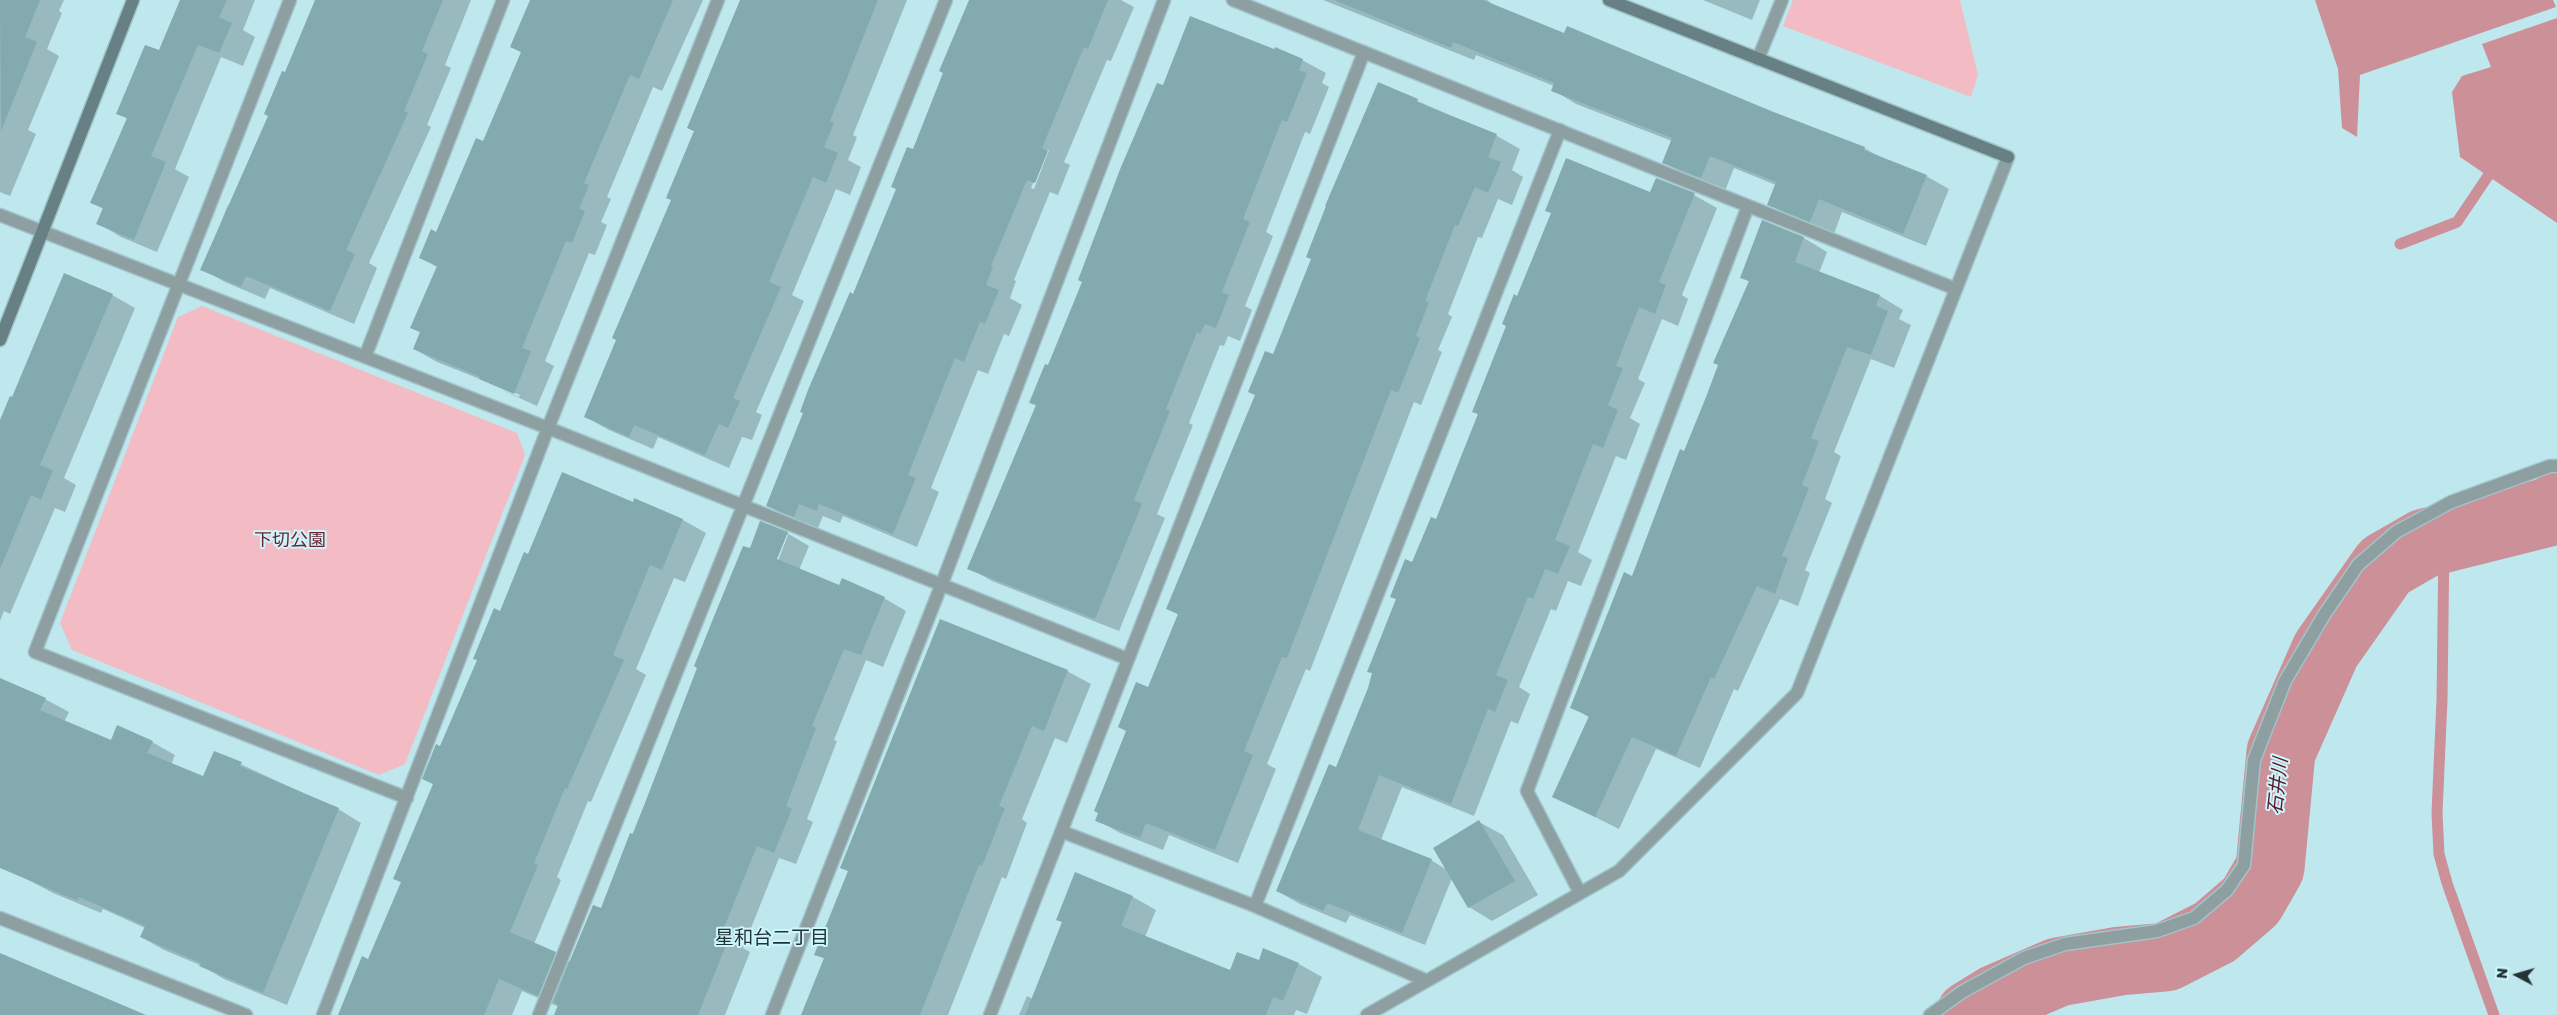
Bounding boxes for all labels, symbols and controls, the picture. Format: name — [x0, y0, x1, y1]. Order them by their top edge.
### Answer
park label: 下切公園 — [254, 529, 326, 551]
water label: 石井川 — [2264, 756, 2292, 816]
district label: 星和台二丁目 — [715, 927, 829, 949]
north arrow — [2492, 950, 2542, 1000]
text: N — [2493, 967, 2511, 980]

